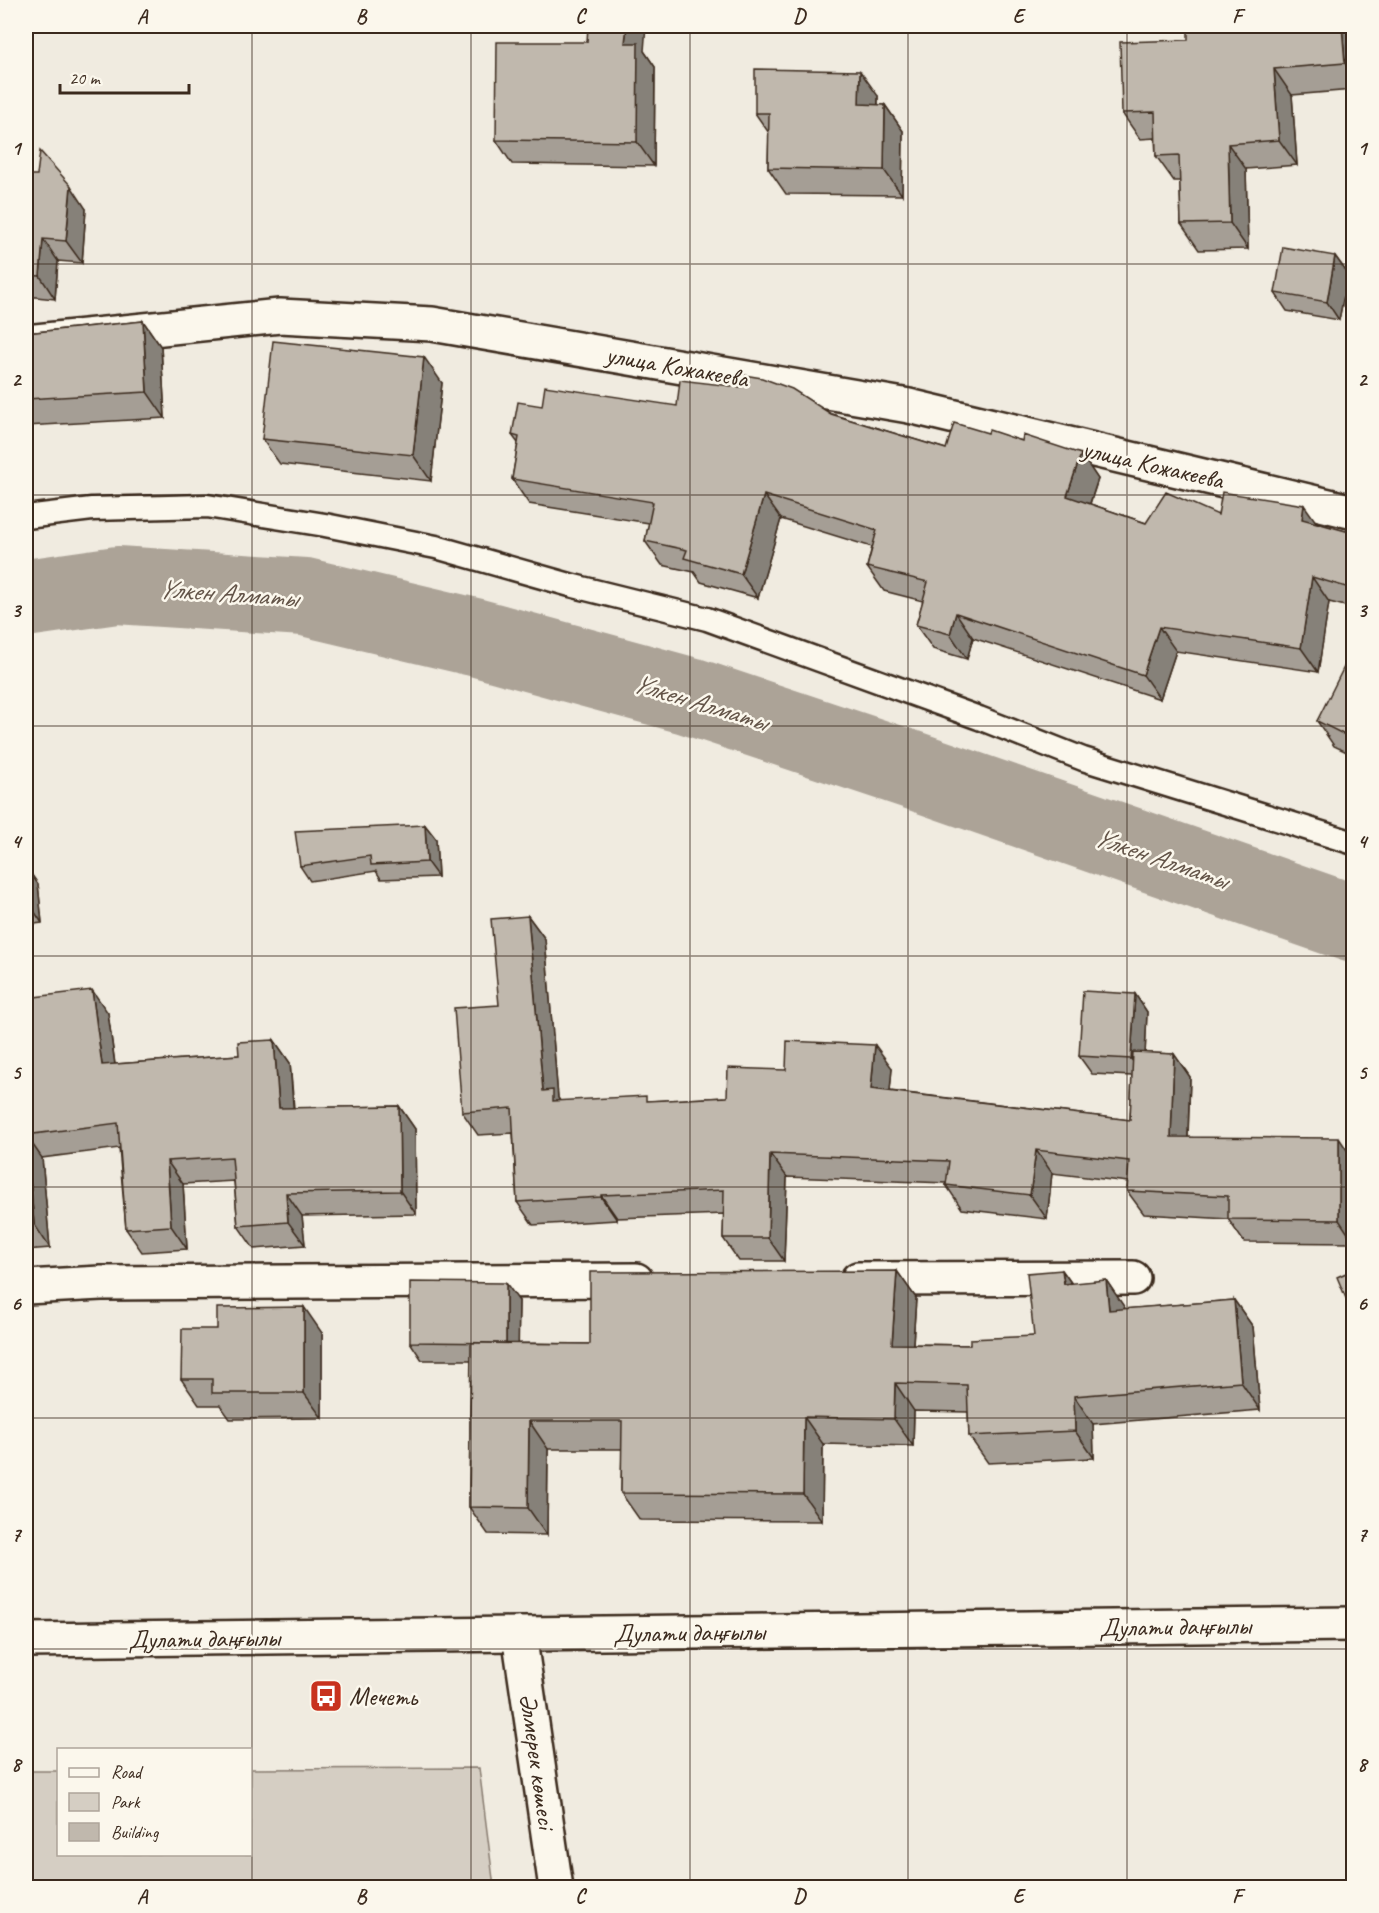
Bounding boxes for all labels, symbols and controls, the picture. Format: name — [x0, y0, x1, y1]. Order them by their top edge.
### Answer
text: A — [137, 4, 149, 29]
text: B — [356, 4, 368, 29]
text: C — [575, 4, 587, 29]
text: D — [793, 4, 807, 29]
text: E — [1013, 4, 1027, 29]
text: F — [1232, 4, 1246, 29]
scale bar — [60, 57, 189, 95]
text: 20 m — [69, 67, 102, 89]
text: 1 — [12, 136, 23, 161]
text: 1 — [1358, 136, 1369, 161]
street label: улица Кожакеева — [601, 337, 752, 395]
text: 2 — [12, 367, 23, 392]
text: 2 — [1358, 367, 1369, 392]
street label: улица Кожакеева — [1077, 432, 1228, 497]
water label: Үлкен Алматы — [158, 571, 303, 615]
text: 3 — [12, 598, 23, 623]
text: 3 — [1358, 598, 1369, 623]
water label: Үлкен Алматы — [629, 665, 776, 740]
water label: Үлкен Алматы — [1090, 819, 1237, 898]
text: 4 — [12, 829, 24, 854]
text: 4 — [1358, 829, 1370, 854]
text: 5 — [12, 1060, 23, 1085]
text: 5 — [1358, 1060, 1369, 1085]
text: 6 — [11, 1291, 22, 1316]
text: 6 — [1357, 1291, 1368, 1316]
text: 7 — [12, 1522, 23, 1547]
text: 7 — [1358, 1522, 1369, 1547]
street label: Дулати даңғылы — [1099, 1609, 1254, 1644]
street label: Дулати даңғылы — [613, 1615, 768, 1650]
street label: Дулати даңғылы — [128, 1621, 283, 1656]
bus stop icon: Мечеть — [308, 1678, 344, 1714]
place label: Мечеть — [349, 1680, 419, 1713]
street label: Әлмерек көшесі — [512, 1691, 564, 1834]
legend — [57, 1748, 252, 1856]
text: 8 — [12, 1752, 24, 1777]
text: 8 — [1358, 1752, 1370, 1777]
text: Road — [111, 1761, 144, 1783]
text: Park — [111, 1791, 141, 1813]
text: Building — [111, 1821, 160, 1843]
text: A — [137, 1884, 149, 1909]
text: B — [356, 1884, 368, 1909]
text: C — [575, 1884, 587, 1909]
text: D — [793, 1884, 807, 1909]
text: E — [1013, 1884, 1027, 1909]
text: F — [1232, 1884, 1246, 1909]

